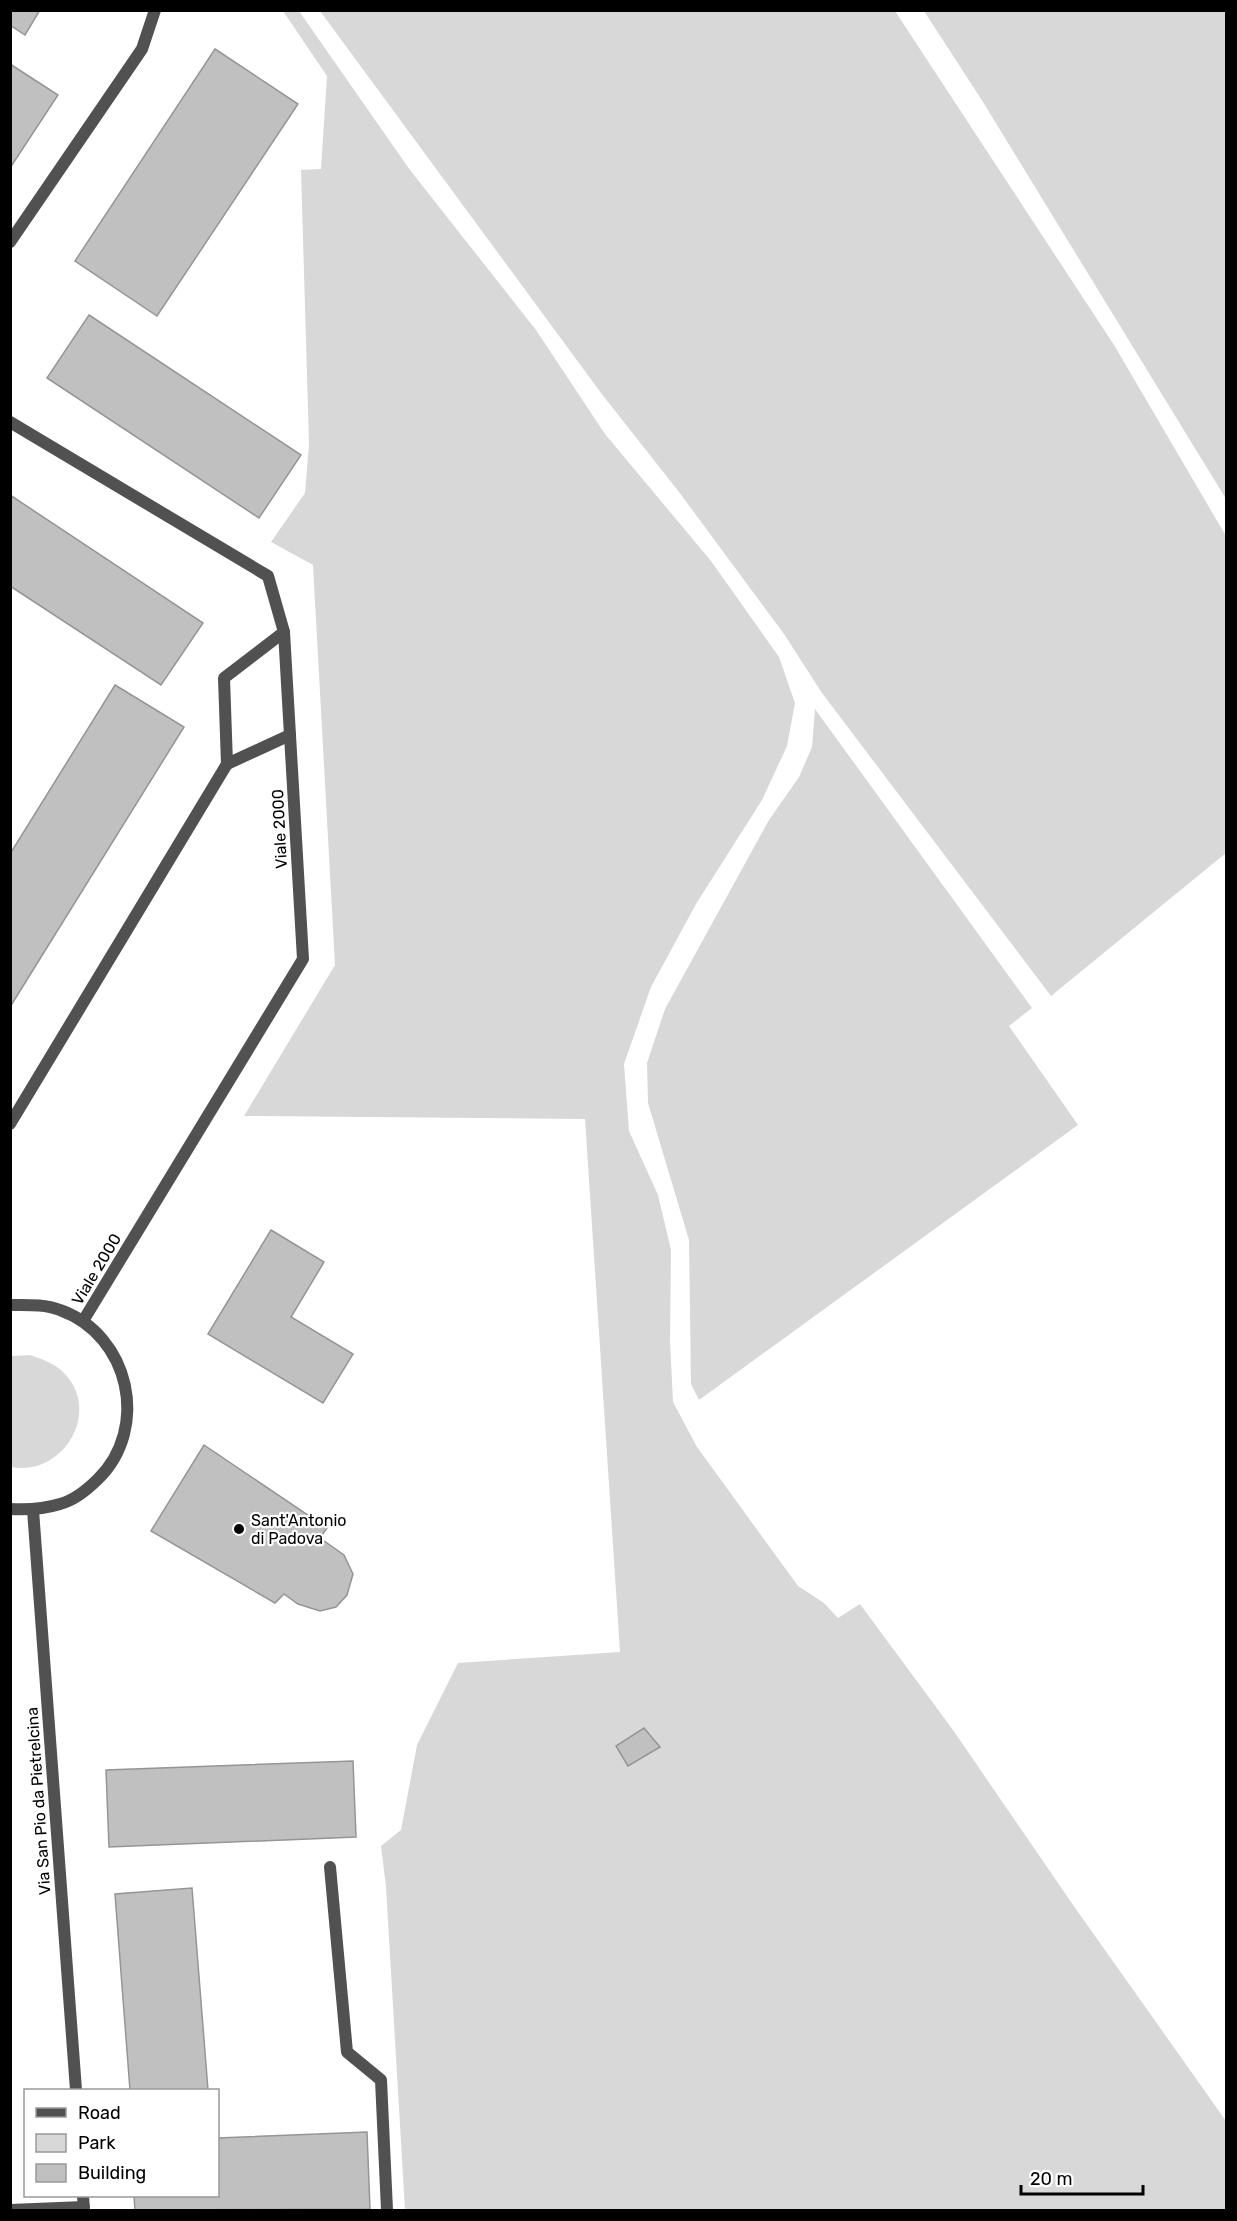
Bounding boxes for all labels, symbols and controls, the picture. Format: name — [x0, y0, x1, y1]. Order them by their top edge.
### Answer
street label: Viale 2000 — [268, 789, 291, 869]
street label: Viale 2000 — [68, 1230, 125, 1308]
place label: Sant'Antonio di Padova — [251, 1511, 347, 1548]
marker: Sant'Antonio di Padova — [232, 1522, 246, 1536]
street label: Via San Pio da Pietrelcina — [22, 1706, 55, 1896]
legend — [24, 2089, 219, 2197]
text: Road — [78, 2102, 121, 2124]
text: Park — [78, 2132, 116, 2154]
scale bar — [1021, 2158, 1142, 2196]
text: Building — [78, 2162, 146, 2184]
text: 20 m — [1030, 2168, 1072, 2190]

